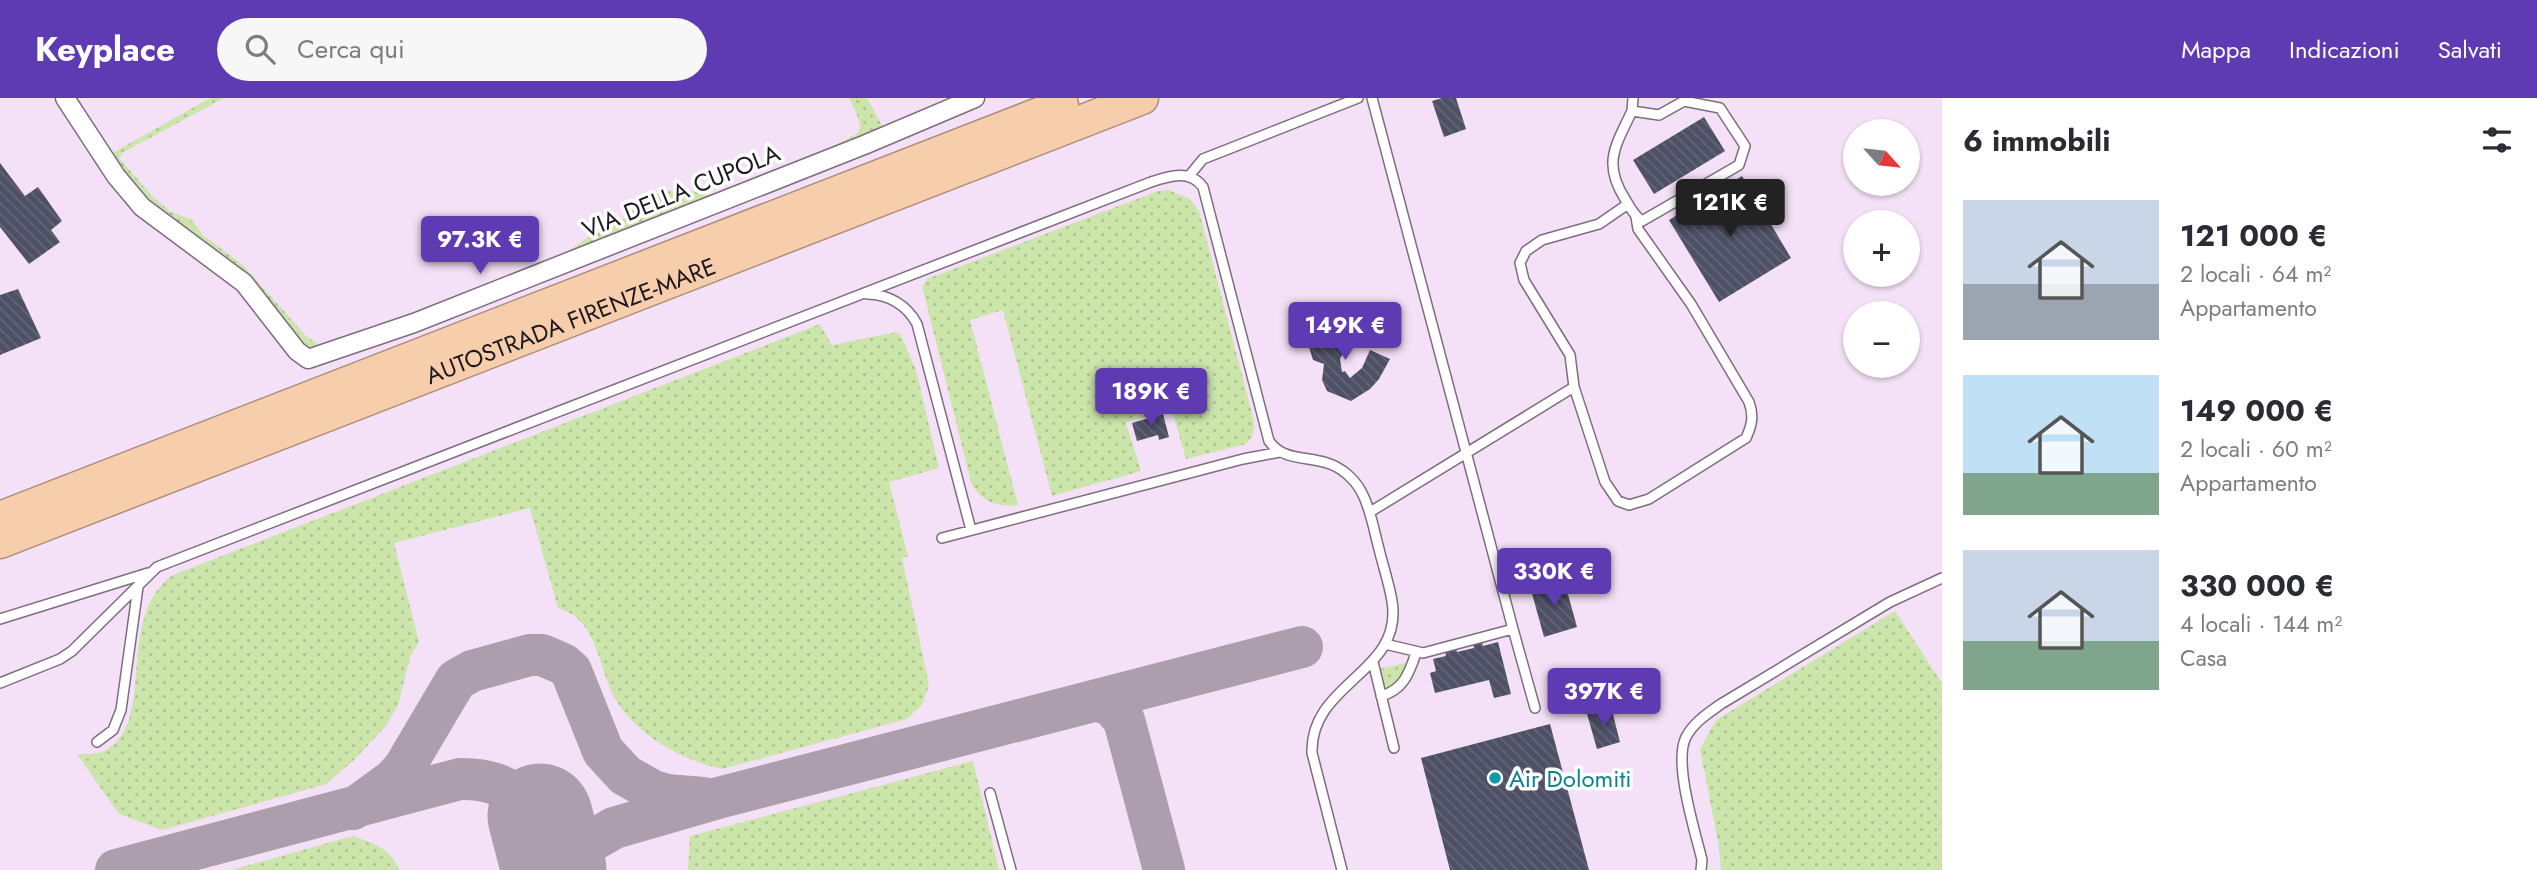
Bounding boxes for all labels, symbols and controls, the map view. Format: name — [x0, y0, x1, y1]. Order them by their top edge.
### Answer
search box — [217, 18, 707, 81]
text: Keyplace — [35, 26, 175, 73]
icon: search — [241, 30, 279, 68]
text: Cerca qui — [297, 30, 405, 68]
text: Mappa — [2181, 32, 2251, 67]
text: Indicazioni — [2289, 32, 2400, 67]
text: Salvati — [2438, 32, 2502, 67]
north arrow — [1843, 119, 1920, 196]
map controls — [1843, 119, 1920, 378]
text: 6 immobili — [1963, 119, 2110, 162]
icon: filters — [2478, 121, 2516, 159]
street label: VIA DELLA CUPOLA — [577, 135, 785, 247]
pin: 121K € — [1673, 180, 1787, 239]
text: 121K € — [1692, 185, 1768, 219]
button: + — [1843, 210, 1920, 287]
text: 121 000 € — [2180, 214, 2327, 257]
pin: 97.3K € — [415, 216, 545, 276]
text: 97.3K € — [437, 222, 523, 256]
icon: home — [2019, 228, 2103, 312]
street label: AUTOSTRADA FIRENZE-MARE — [420, 248, 721, 392]
text: 2 locali · 64 m² — [2180, 257, 2331, 291]
text: Appartamento — [2180, 291, 2317, 325]
button: − — [1843, 301, 1920, 378]
pin: 149K € — [1288, 302, 1402, 362]
text: 149K € — [1304, 308, 1386, 342]
pin: 189K € — [1094, 368, 1208, 428]
text: 189K € — [1111, 374, 1191, 408]
text: 149 000 € — [2180, 389, 2334, 432]
icon: home — [2019, 403, 2103, 487]
text: 2 locali · 60 m² — [2180, 432, 2332, 466]
text: Appartamento — [2180, 466, 2317, 500]
pin: 330K € — [1497, 548, 1611, 608]
text: 330K € — [1513, 554, 1595, 588]
text: 330 000 € — [2180, 564, 2334, 607]
icon: home — [2019, 578, 2103, 662]
text: 4 locali · 144 m² — [2180, 607, 2342, 641]
text: Casa — [2180, 641, 2227, 675]
pin: 397K € — [1547, 668, 1661, 728]
text: 397K € — [1564, 674, 1644, 708]
place label: Air Dolomiti — [1509, 761, 1632, 796]
marker: Air Dolomiti — [1487, 770, 1503, 786]

